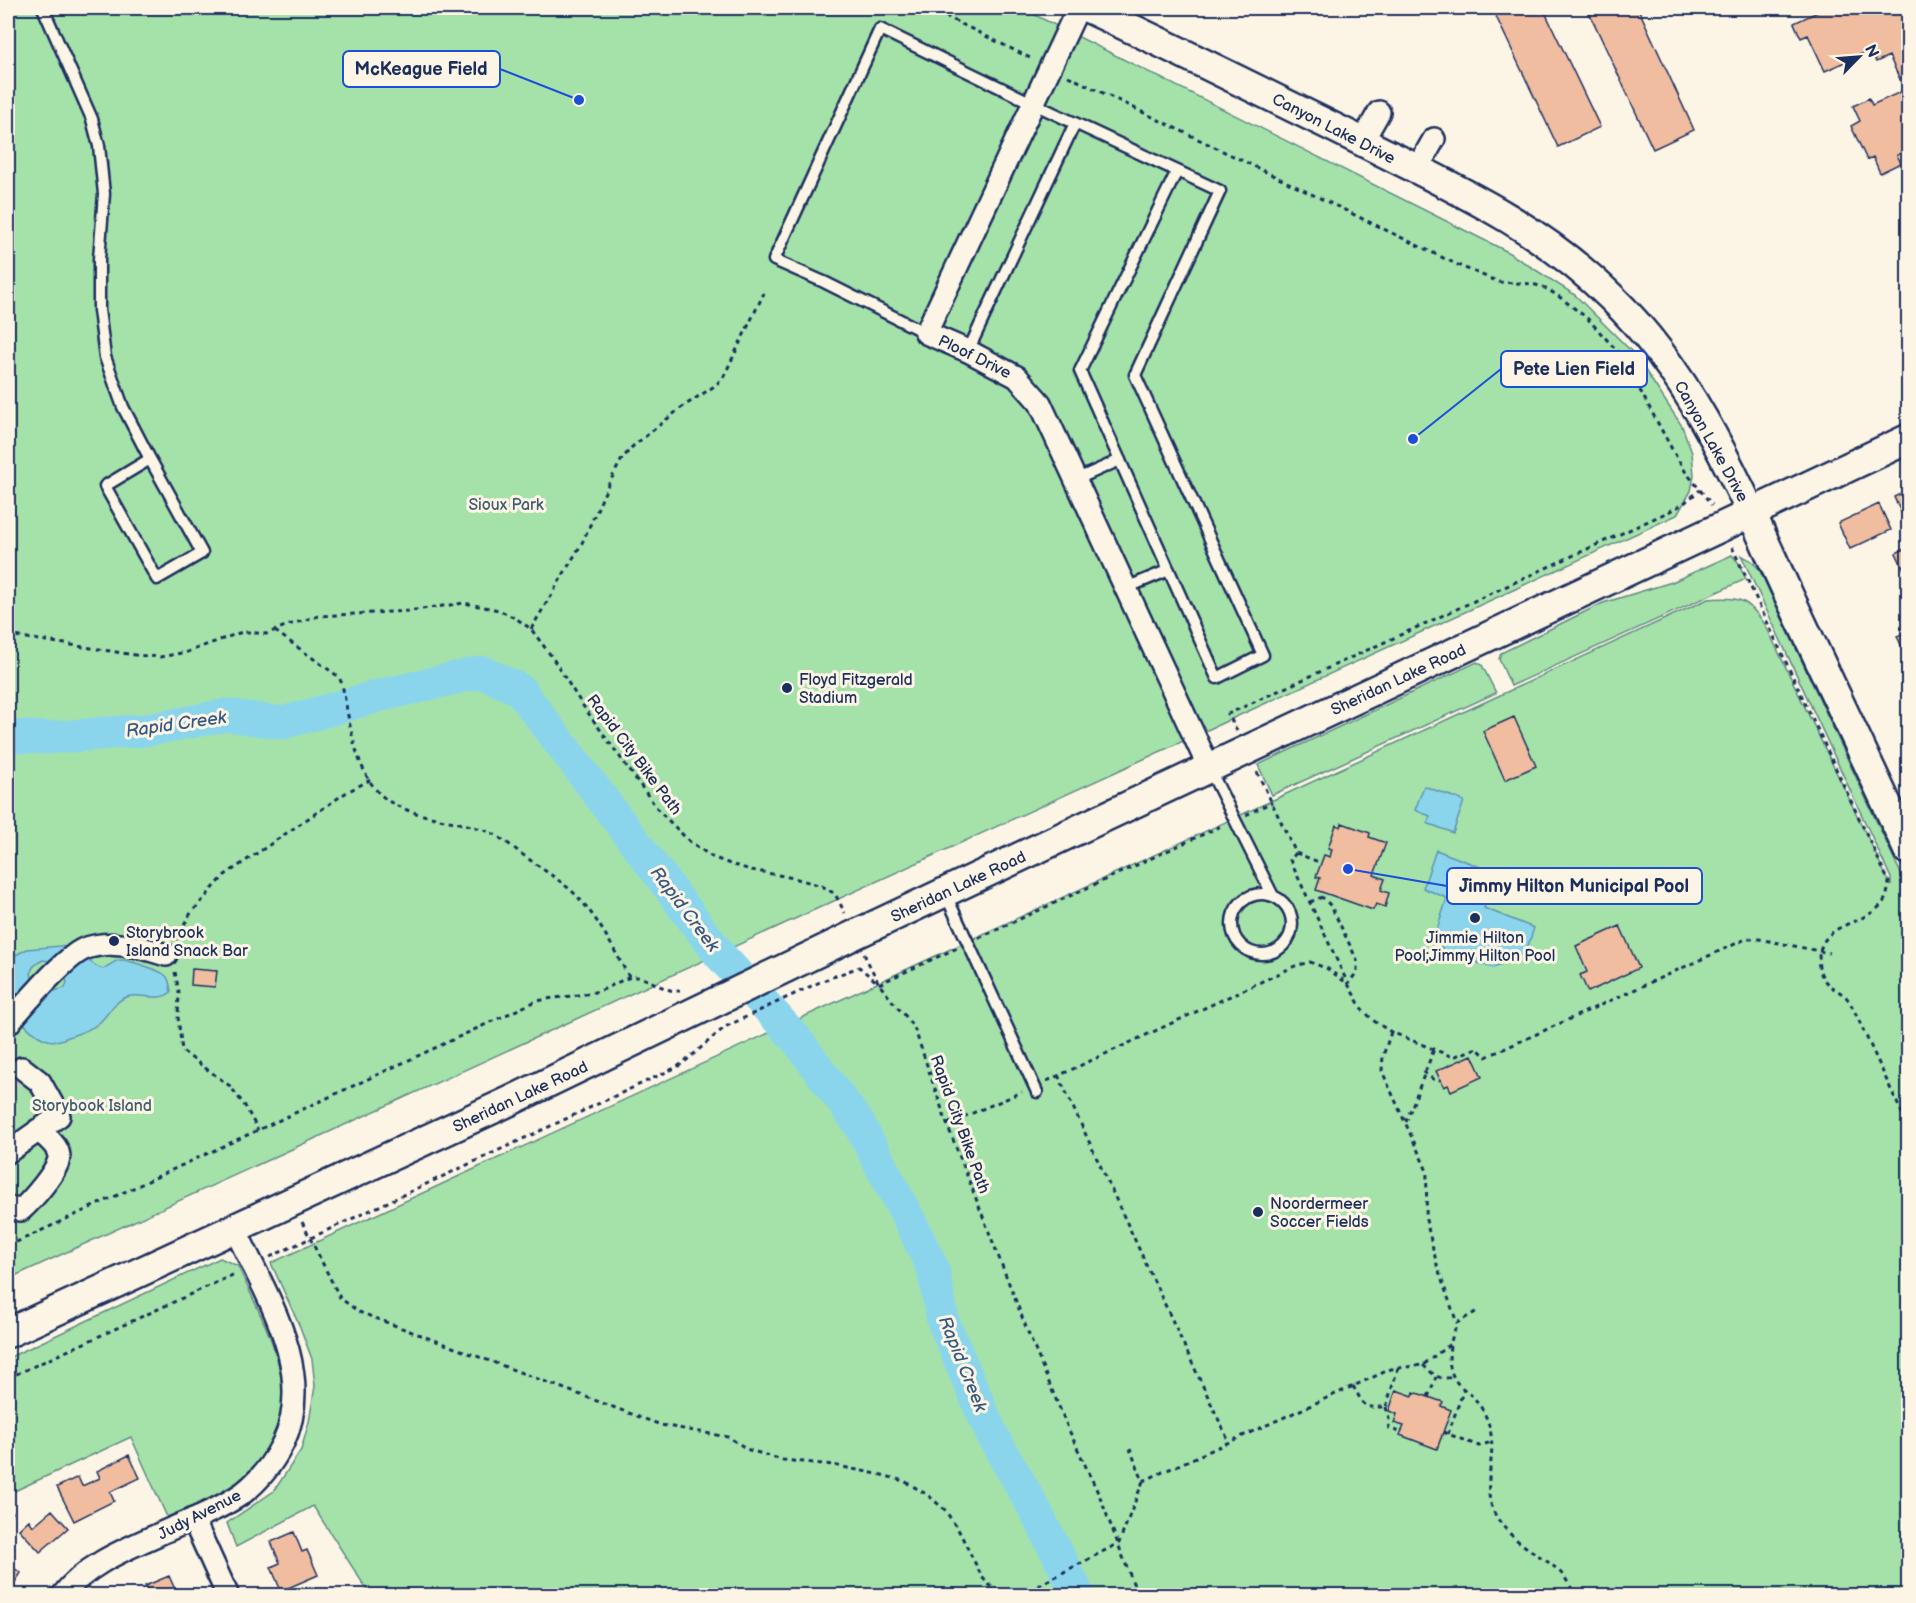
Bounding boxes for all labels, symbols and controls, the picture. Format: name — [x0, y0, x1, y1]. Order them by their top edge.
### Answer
north arrow — [1829, 27, 1889, 87]
text: N — [1860, 42, 1882, 61]
callout: McKeague Field — [343, 51, 500, 87]
text: McKeague Field — [354, 59, 488, 80]
street label: Canyon Lake Drive — [1269, 90, 1398, 169]
street label: Ploof Drive — [935, 332, 1014, 383]
callout: Pete Lien Field — [1501, 351, 1647, 387]
text: Pete Lien Field — [1513, 359, 1635, 380]
street label: Canyon Lake Drive — [1670, 378, 1752, 506]
park label: Sioux Park — [468, 496, 544, 515]
street label: Sheridan Lake Road — [1328, 641, 1469, 720]
place label: Floyd Fitzgerald Stadium — [799, 671, 913, 708]
marker: Floyd Fitzgerald Stadium — [780, 681, 794, 695]
street label: Rapid City Bike Path — [582, 691, 685, 819]
water label: Rapid Creek — [124, 707, 229, 742]
street label: Sheridan Lake Road — [888, 848, 1029, 927]
water label: Rapid Creek — [646, 863, 724, 957]
callout: Jimmy Hilton Municipal Pool — [1447, 868, 1702, 904]
text: Jimmy Hilton Municipal Pool — [1459, 876, 1689, 897]
marker: Jimmie Hilton Pool;Jimmy Hilton Pool — [1468, 911, 1482, 925]
place label: Storybrook Island Snack Bar — [126, 924, 248, 961]
place label: Jimmie Hilton Pool;Jimmy Hilton Pool — [1395, 929, 1555, 966]
marker: Storybrook Island Snack Bar — [107, 934, 121, 948]
street label: Rapid City Bike Path — [926, 1053, 994, 1196]
street label: Sheridan Lake Road — [450, 1058, 591, 1137]
park label: Storybook Island — [32, 1097, 152, 1116]
place label: Noordermeer Soccer Fields — [1270, 1195, 1369, 1232]
marker: Noordermeer Soccer Fields — [1251, 1205, 1265, 1219]
water label: Rapid Creek — [934, 1313, 992, 1416]
street label: Judy Avenue — [155, 1486, 245, 1544]

